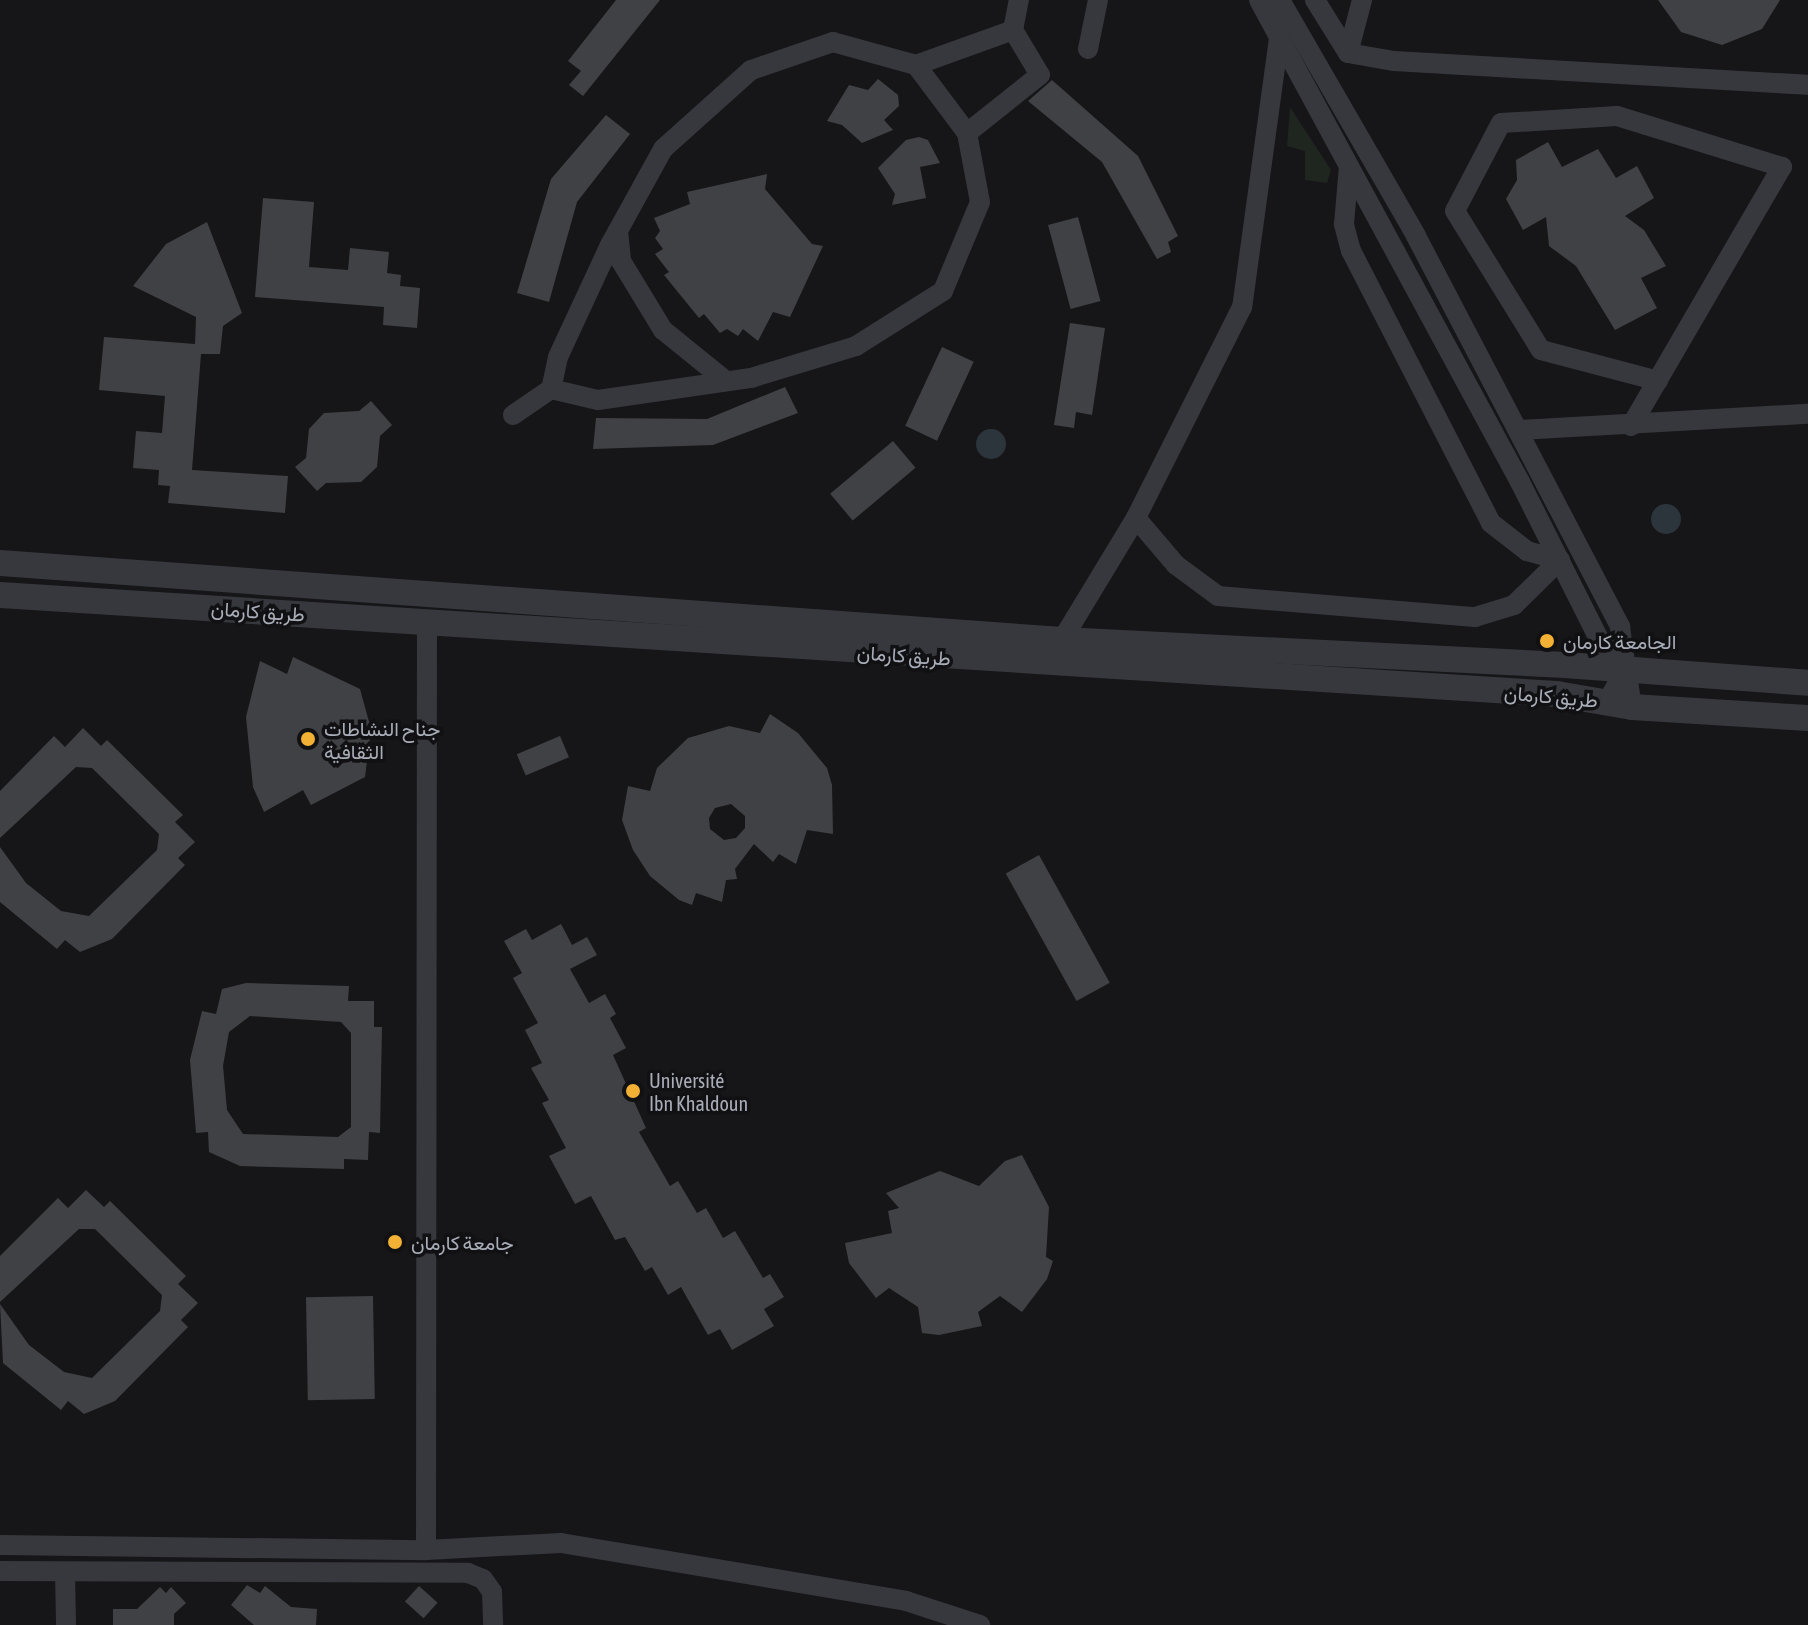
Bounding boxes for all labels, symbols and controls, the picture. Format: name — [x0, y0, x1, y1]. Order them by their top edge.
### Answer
street label: طريق كارمان — [210, 596, 306, 626]
place label: الجامعة كارمان — [1563, 629, 1676, 653]
marker: الجامعة كارمان — [1538, 632, 1556, 650]
street label: طريق كارمان — [856, 640, 952, 670]
street label: طريق كارمان — [1503, 680, 1599, 712]
place label: جناح النشاطات الثقافية — [324, 716, 440, 763]
marker: جناح النشاطات الثقافية — [299, 730, 317, 748]
place label: Université Ibn Khaldoun — [649, 1068, 748, 1115]
marker: Université Ibn Khaldoun — [624, 1082, 642, 1100]
place label: جامعة كارمان — [411, 1230, 514, 1254]
marker: جامعة كارمان — [386, 1233, 404, 1251]

